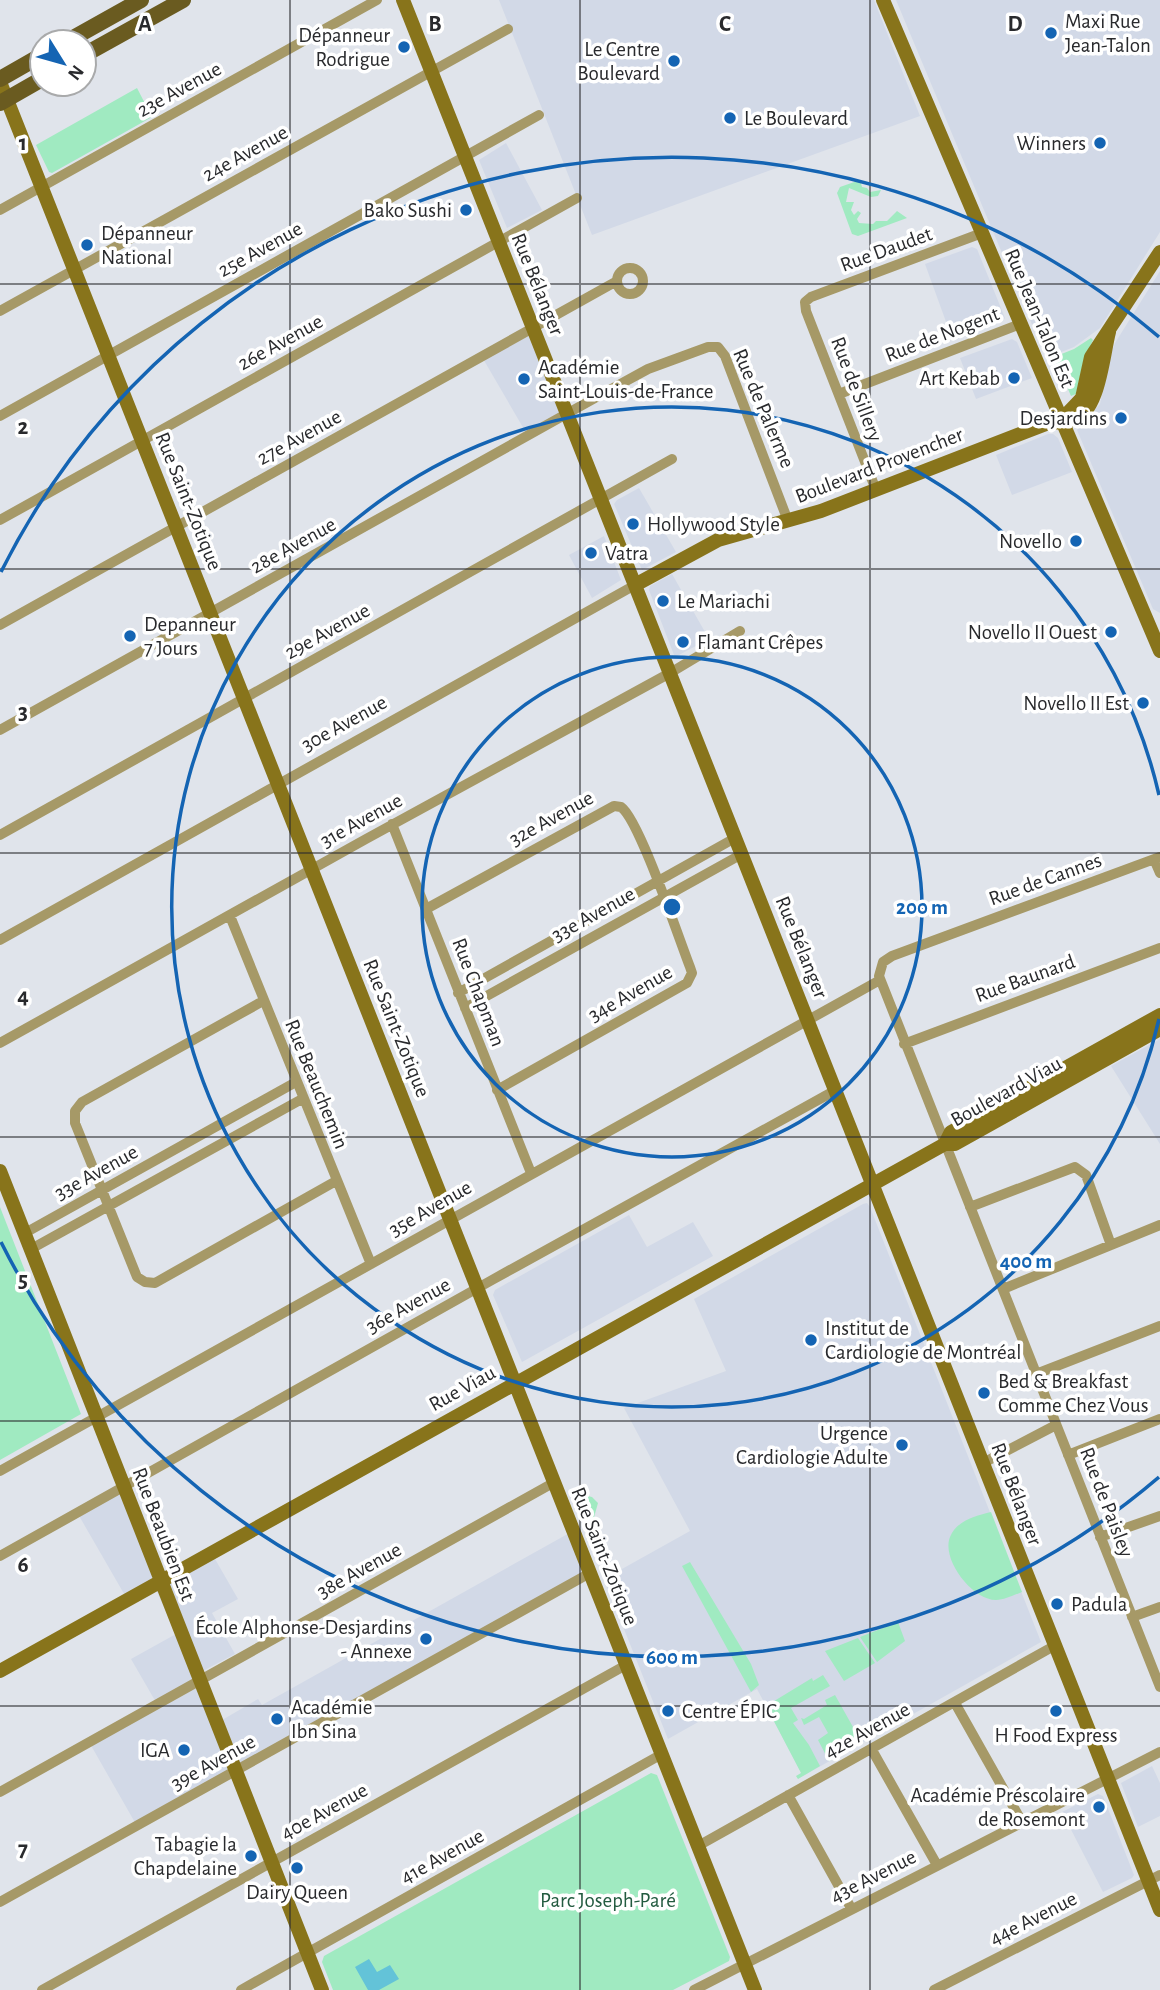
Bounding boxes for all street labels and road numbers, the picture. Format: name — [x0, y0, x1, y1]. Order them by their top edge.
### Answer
street label: 23e Avenue — [134, 58, 225, 121]
street label: 24e Avenue — [199, 121, 291, 185]
street label: 25e Avenue — [215, 218, 306, 281]
street label: Rue Daudet — [837, 223, 935, 276]
street label: Rue Bélanger — [508, 230, 568, 338]
street label: Rue Jean-Talon Est — [1001, 246, 1078, 391]
street label: Rue de Nogent — [882, 303, 1003, 366]
street label: 26e Avenue — [234, 311, 326, 374]
street label: Rue de Sillery — [827, 334, 886, 444]
street label: Rue de Palerme — [729, 345, 798, 471]
street label: 27e Avenue — [254, 406, 345, 469]
street label: Boulevard Provencher — [792, 424, 966, 507]
street label: Rue Saint-Zotique — [151, 429, 226, 573]
street label: 28e Avenue — [247, 513, 339, 577]
street label: 29e Avenue — [281, 600, 373, 663]
street label: 30e Avenue — [298, 691, 390, 755]
street label: 32e Avenue — [506, 787, 597, 850]
street label: 31e Avenue — [317, 789, 406, 851]
street label: Rue de Cannes — [986, 849, 1104, 910]
street label: 33e Avenue — [548, 883, 638, 946]
street label: Rue Bélanger — [772, 893, 832, 1001]
street label: Rue Chapman — [448, 935, 509, 1049]
street label: Rue Baunard — [972, 951, 1078, 1006]
street label: Rue Saint-Zotique — [359, 956, 434, 1100]
street label: 34e Avenue — [585, 961, 676, 1026]
street label: Rue Beauchemin — [281, 1016, 352, 1152]
street label: Boulevard Viau — [947, 1052, 1066, 1131]
street label: 33e Avenue — [51, 1141, 141, 1204]
street label: 35e Avenue — [385, 1176, 475, 1240]
street label: 36e Avenue — [363, 1274, 454, 1337]
street label: Rue Viau — [425, 1362, 499, 1415]
street label: Rue Bélanger — [987, 1440, 1046, 1549]
street label: Rue de Paisley — [1076, 1444, 1137, 1560]
street label: Rue Beaubien Est — [129, 1465, 199, 1604]
street label: Rue Saint-Zotique — [567, 1484, 642, 1628]
street label: 38e Avenue — [313, 1539, 405, 1602]
street label: 42e Avenue — [821, 1698, 913, 1762]
street label: 39e Avenue — [168, 1731, 259, 1794]
street label: 40e Avenue — [277, 1779, 371, 1844]
street label: 41e Avenue — [397, 1825, 487, 1888]
street label: 43e Avenue — [827, 1846, 919, 1907]
street label: 44e Avenue — [986, 1888, 1080, 1949]

